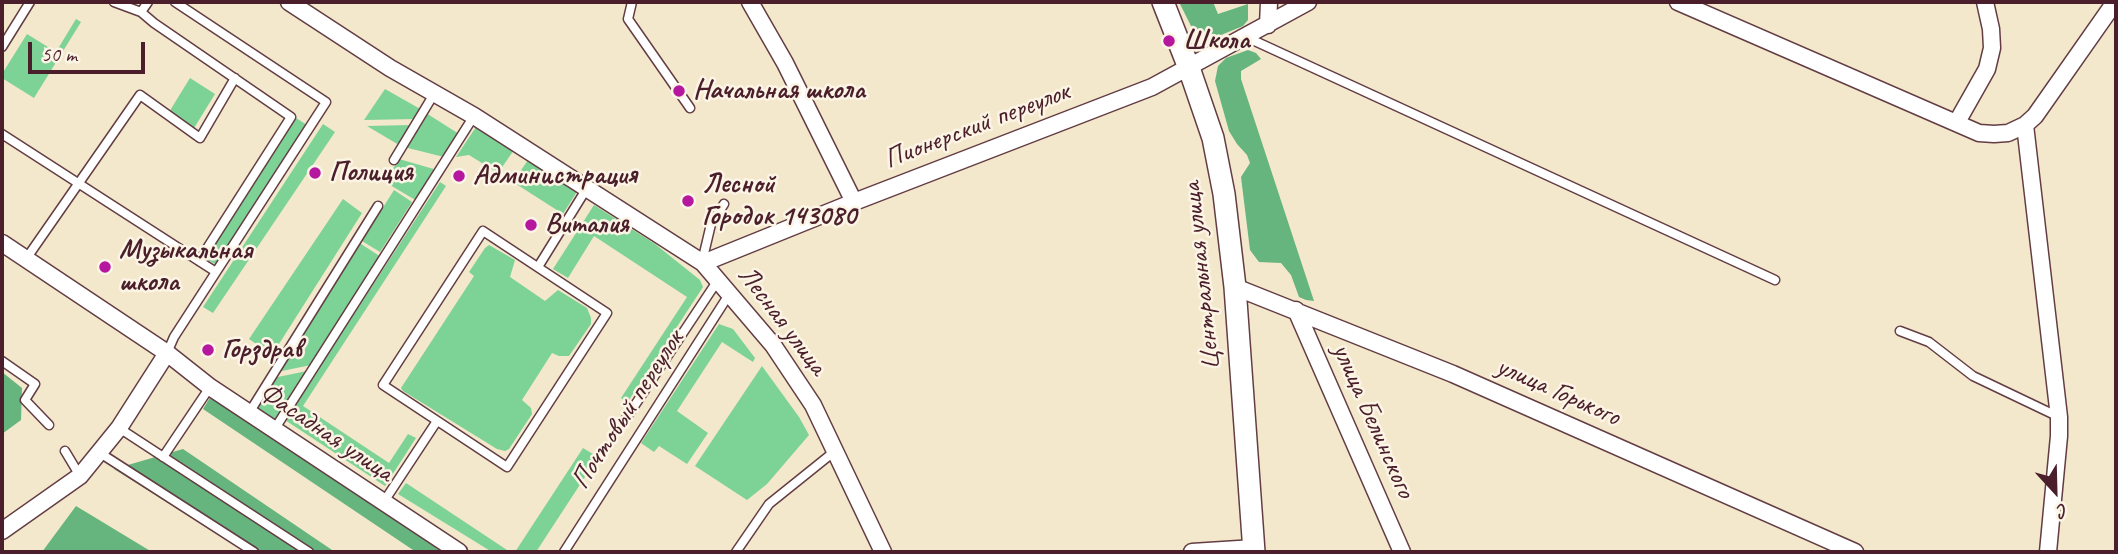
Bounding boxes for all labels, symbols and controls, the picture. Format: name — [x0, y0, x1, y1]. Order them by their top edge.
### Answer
place label: Школа — [1183, 24, 1250, 58]
scale bar — [32, 28, 149, 72]
marker: Школа — [1161, 33, 1177, 49]
text: 50 m — [41, 41, 77, 67]
place label: Начальная школа — [693, 74, 865, 108]
street label: Пионерский переулок — [880, 75, 1074, 177]
marker: Начальная школа — [671, 83, 687, 99]
place label: Полиция — [329, 156, 413, 190]
place label: Администрация — [473, 159, 637, 193]
marker: Полиция — [307, 165, 323, 181]
marker: Администрация — [451, 168, 467, 184]
place label: Лесной Городок 143080 — [702, 168, 856, 234]
street label: Центральная улица — [1175, 180, 1229, 372]
marker: Лесной Городок 143080 — [680, 193, 696, 209]
place label: Виталия — [545, 208, 629, 242]
marker: Виталия — [523, 217, 539, 233]
place label: Музыкальная школа — [119, 234, 252, 300]
marker: Музыкальная школа — [97, 259, 113, 275]
street label: Лесная улица — [730, 260, 834, 382]
street label: Почтовый переулок — [564, 324, 692, 496]
place label: Горздрав — [222, 333, 302, 367]
street label: улица Белинского — [1324, 339, 1422, 503]
marker: Горздрав — [200, 342, 216, 358]
street label: улица Горького — [1491, 350, 1625, 434]
street label: Фасадная улица — [253, 376, 399, 490]
north arrow — [2020, 456, 2090, 526]
text: С — [2054, 498, 2072, 523]

